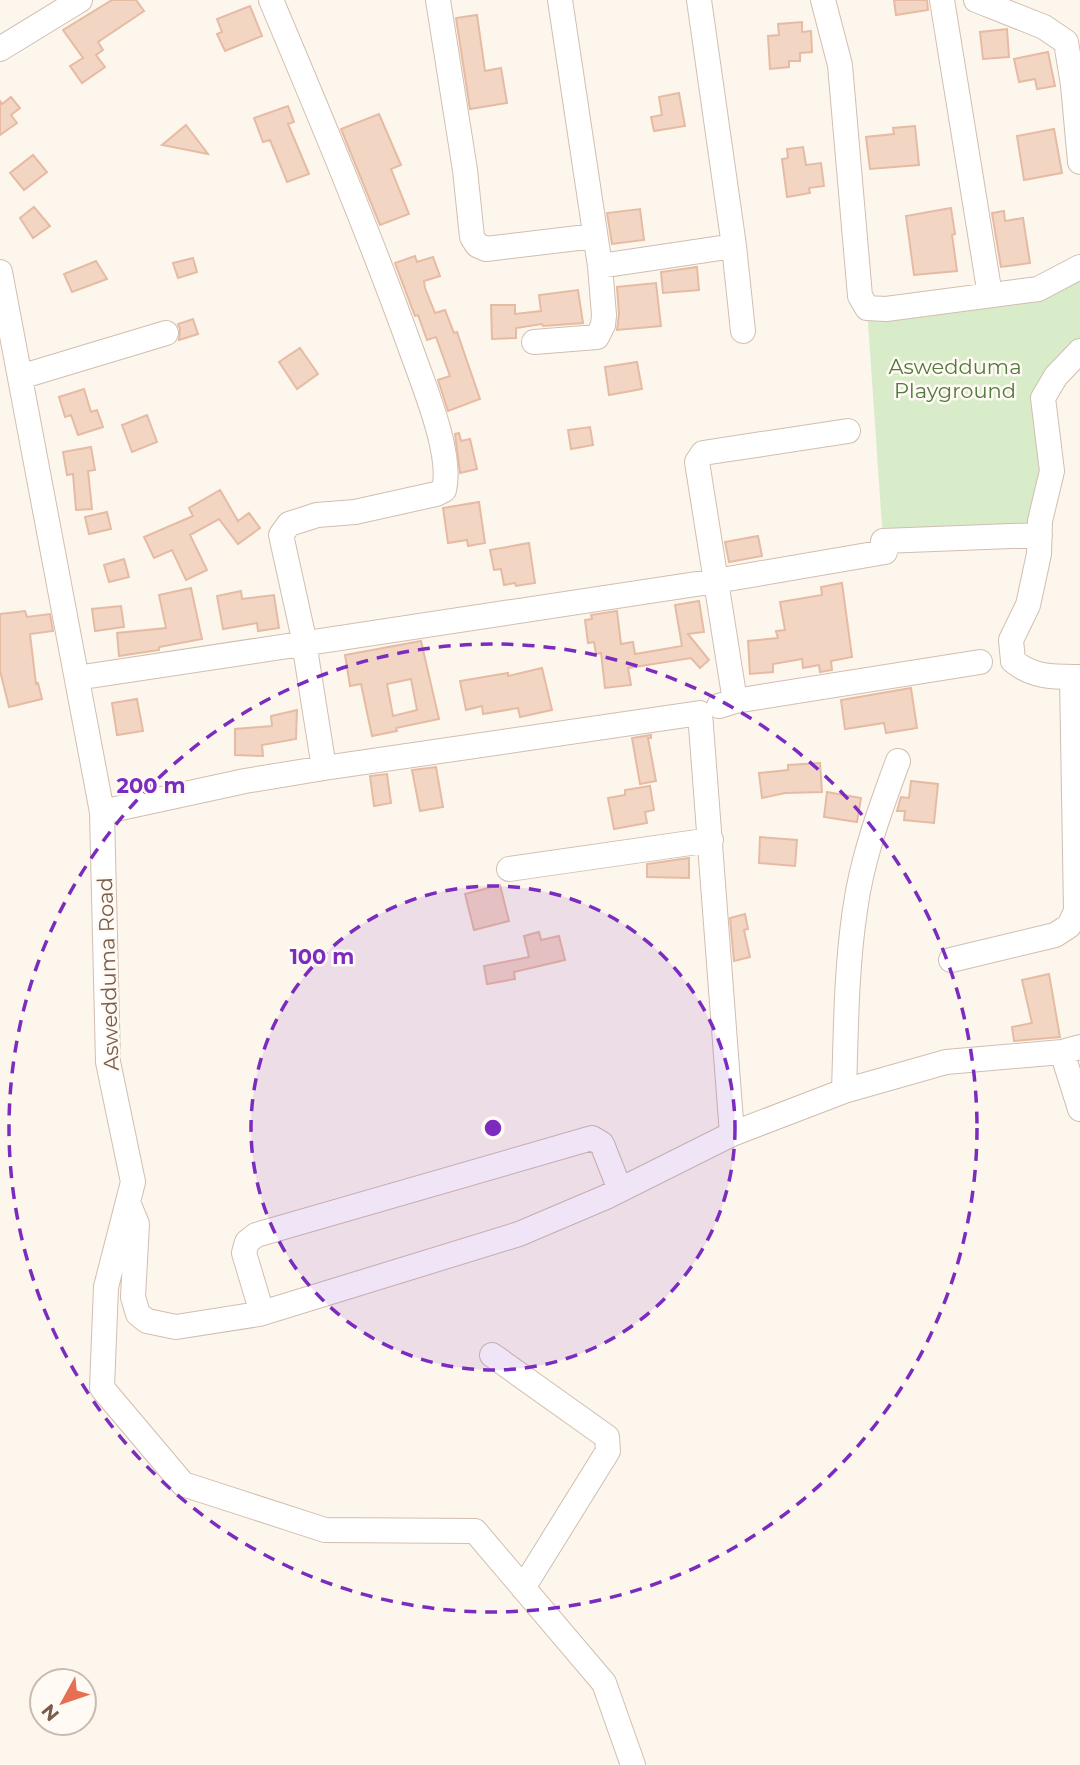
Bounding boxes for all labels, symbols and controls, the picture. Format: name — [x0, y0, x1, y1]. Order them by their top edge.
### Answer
park label: Aswedduma Playground — [888, 354, 1022, 403]
text: 200 m — [117, 773, 185, 798]
street label: Aswedduma Road — [92, 877, 124, 1071]
text: 100 m — [290, 944, 354, 969]
centre of rings — [481, 1116, 505, 1140]
north arrow — [28, 1667, 98, 1737]
text: N — [37, 1699, 64, 1726]

